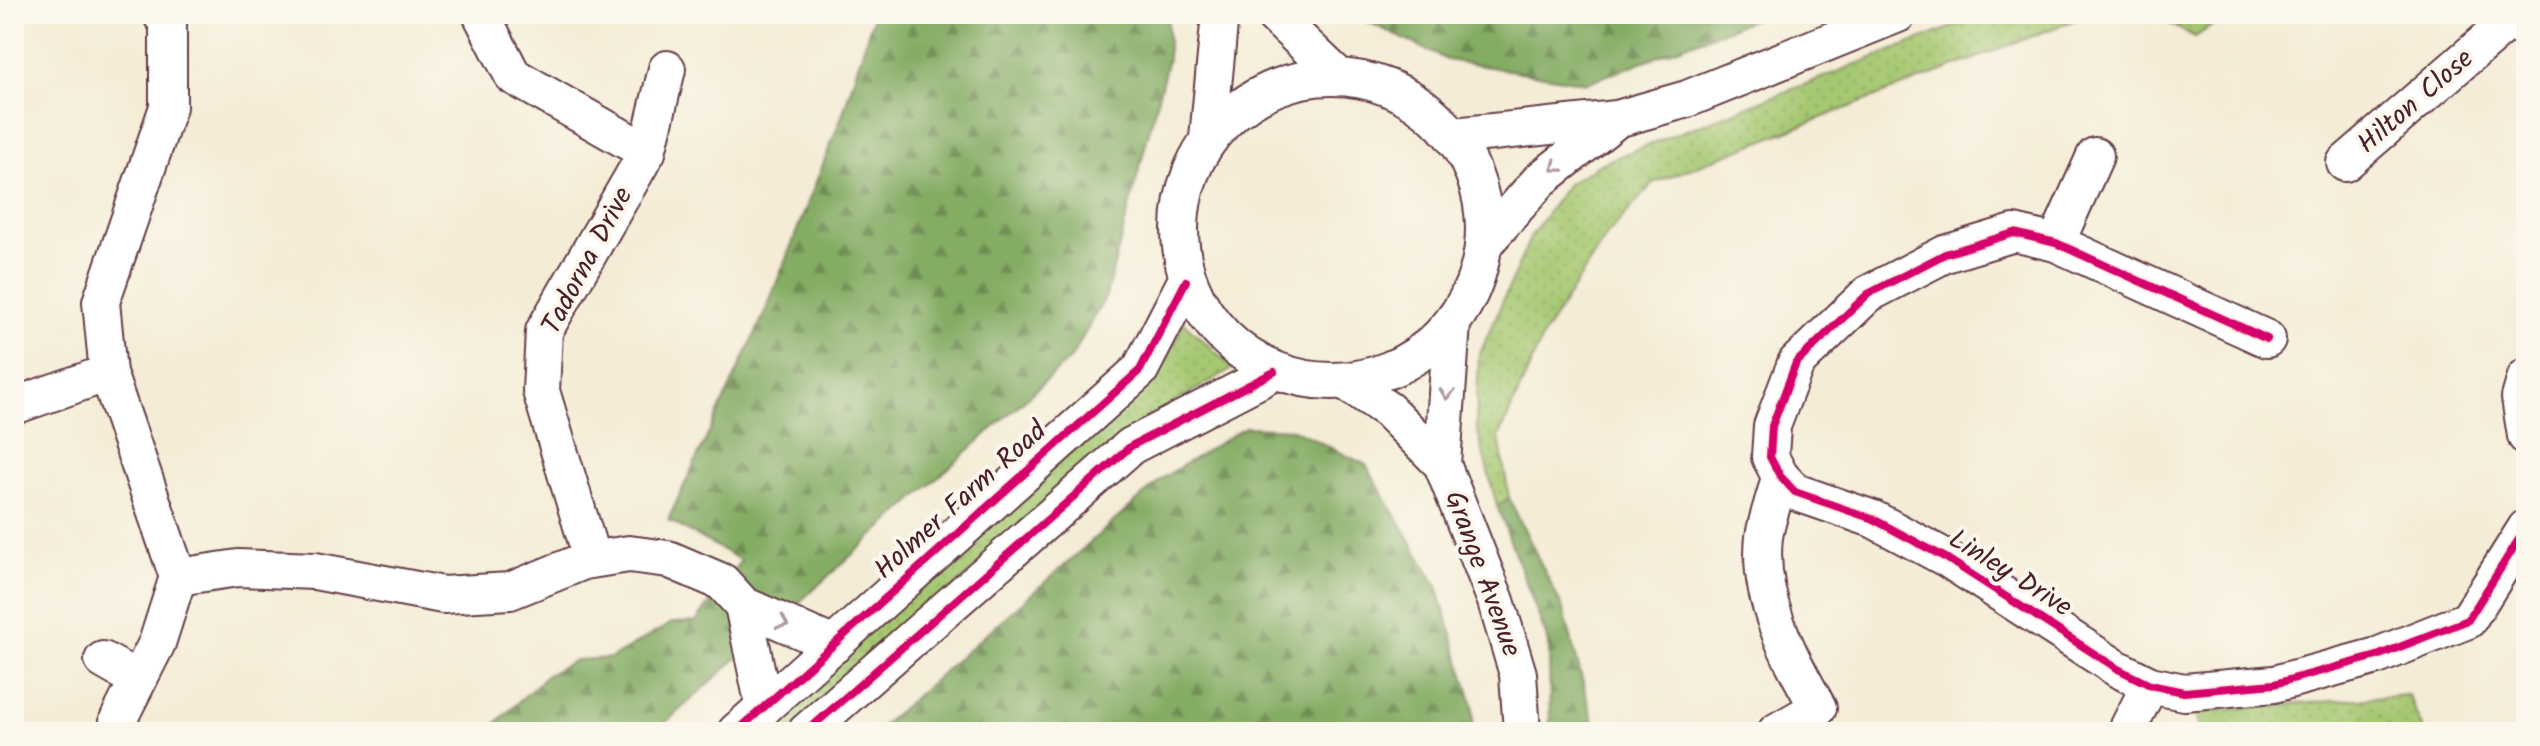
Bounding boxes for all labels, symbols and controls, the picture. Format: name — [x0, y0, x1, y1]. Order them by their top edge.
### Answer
street label: Hilton Close — [2347, 38, 2485, 166]
one-way arrow — [1550, 158, 1565, 172]
street label: Tadorna Drive — [530, 179, 646, 343]
one-way arrow — [1439, 388, 1456, 401]
street label: Holmer Farm Road — [864, 410, 1059, 591]
street label: Grange Avenue — [1431, 485, 1533, 664]
street label: Linley Drive — [1939, 518, 2081, 630]
one-way arrow — [775, 613, 790, 629]

